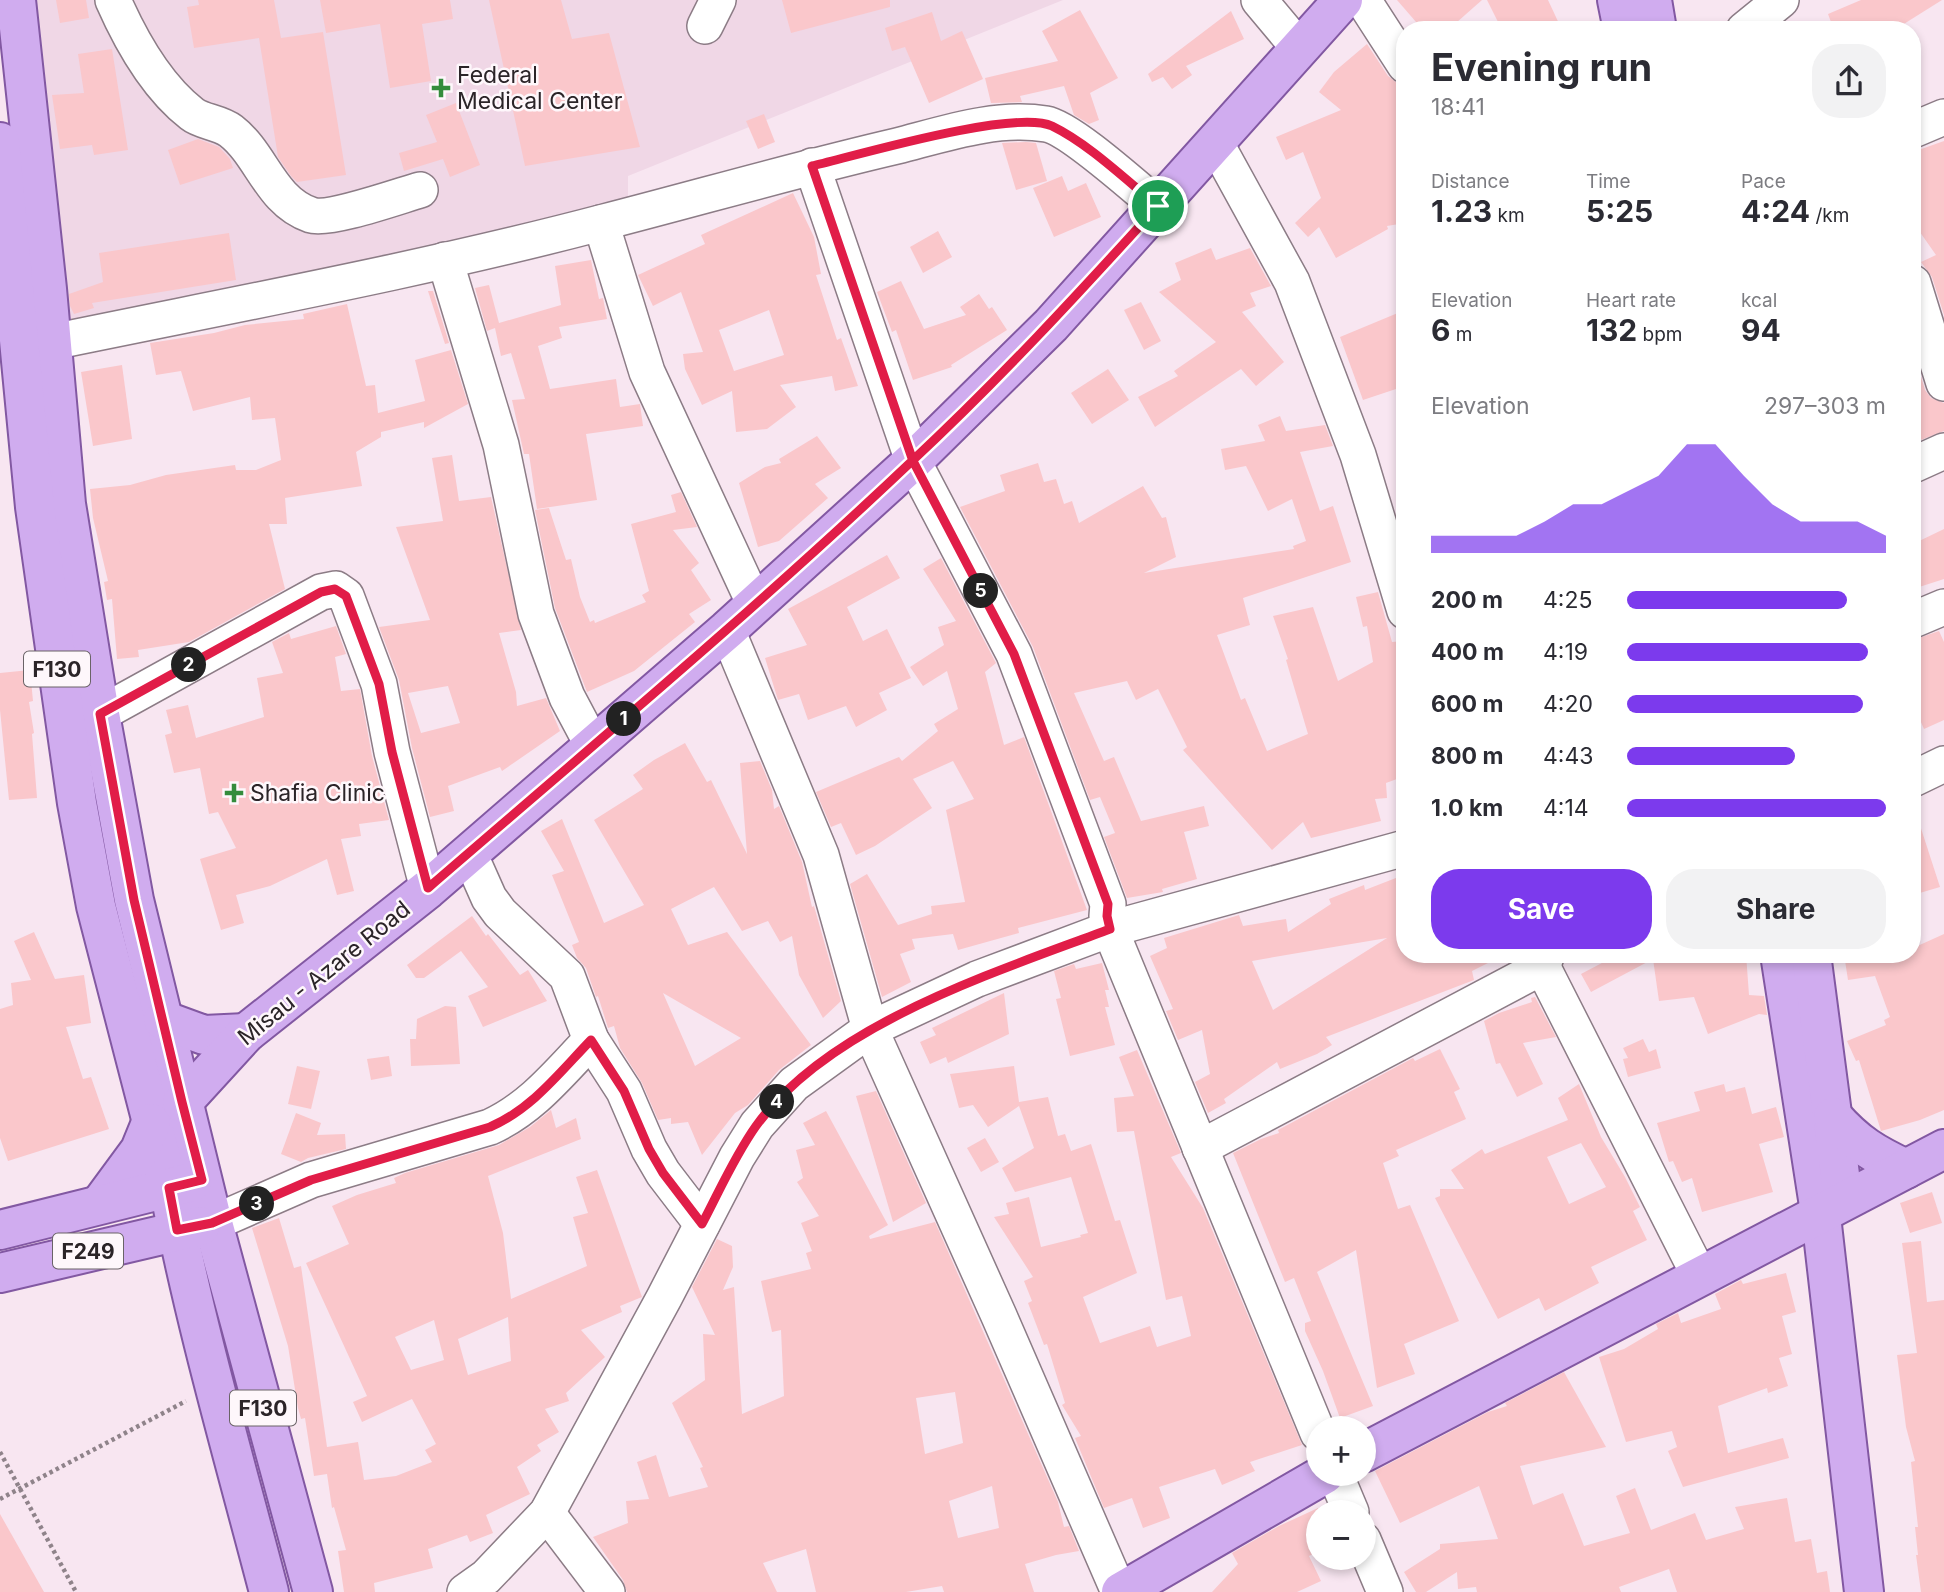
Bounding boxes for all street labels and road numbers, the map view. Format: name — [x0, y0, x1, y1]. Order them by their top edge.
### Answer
road number: F130 — [24, 652, 90, 686]
street label: Misau - Azare Road — [232, 895, 416, 1051]
road number: F249 — [53, 1234, 123, 1268]
road number: F130 — [230, 1390, 296, 1426]

